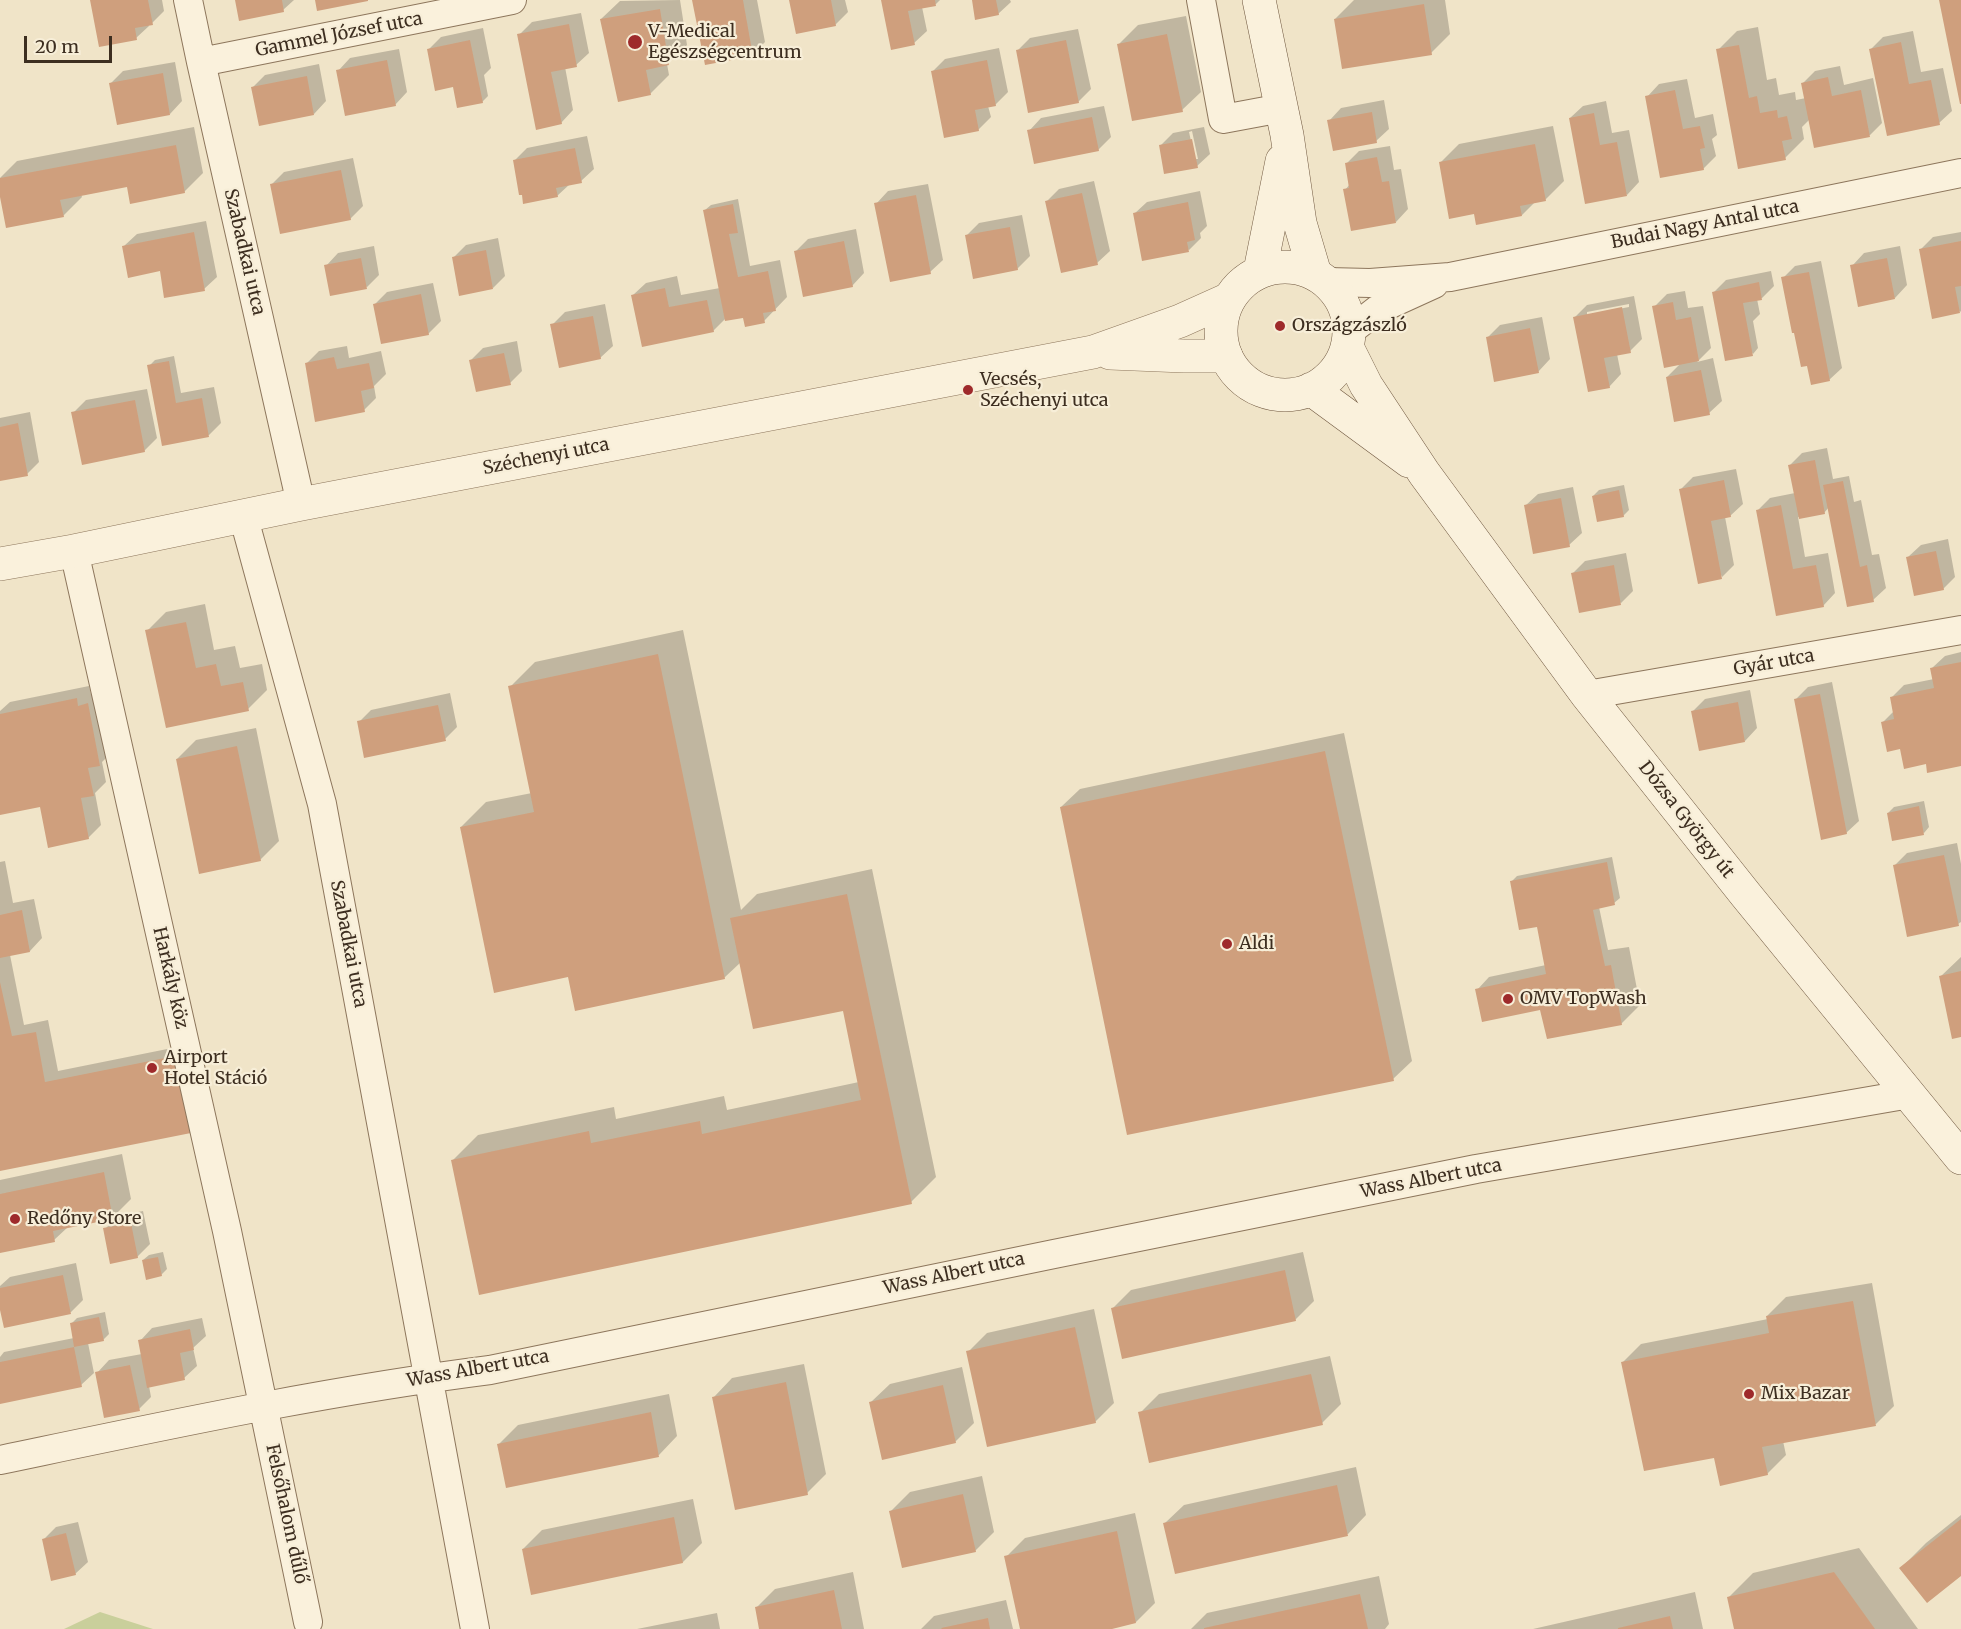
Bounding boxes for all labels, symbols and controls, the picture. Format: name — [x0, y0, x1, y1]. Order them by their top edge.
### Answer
street label: Gammel József utca — [254, 8, 424, 62]
place label: V-Medical Egészségcentrum — [648, 21, 802, 63]
scale bar — [27, 24, 116, 62]
marker: V-Medical Egészségcentrum — [626, 33, 644, 51]
text: 20 m — [35, 35, 79, 58]
street label: Szabadkai utca — [219, 187, 269, 317]
street label: Budai Nagy Antal utca — [1609, 196, 1801, 254]
place label: Országzászló — [1292, 315, 1407, 337]
marker: Országzászló — [1273, 319, 1287, 333]
place label: Vecsés, Széchenyi utca — [980, 369, 1108, 412]
marker: Vecsés, Széchenyi utca — [961, 383, 975, 397]
street label: Széchenyi utca — [481, 434, 611, 480]
street label: Gyár utca — [1732, 645, 1816, 681]
street label: Dózsa György út — [1634, 757, 1738, 883]
street label: Szabadkai utca — [325, 878, 371, 1010]
street label: Harkály köz — [148, 925, 192, 1031]
place label: Aldi — [1239, 933, 1274, 955]
marker: Aldi — [1220, 937, 1234, 951]
place label: OMV TopWash — [1520, 988, 1647, 1010]
marker: OMV TopWash — [1501, 992, 1515, 1006]
place label: Airport Hotel Stáció — [164, 1047, 267, 1090]
marker: Airport Hotel Stáció — [145, 1061, 159, 1075]
street label: Wass Albert utca — [1358, 1155, 1504, 1203]
place label: Redőny Store — [27, 1208, 141, 1230]
marker: Redőny Store — [8, 1212, 22, 1226]
street label: Wass Albert utca — [881, 1248, 1027, 1300]
street label: Wass Albert utca — [405, 1346, 551, 1392]
place label: Mix Bazar — [1761, 1383, 1850, 1405]
marker: Mix Bazar — [1742, 1387, 1756, 1401]
street label: Felsőhalom dűlő — [261, 1442, 311, 1586]

